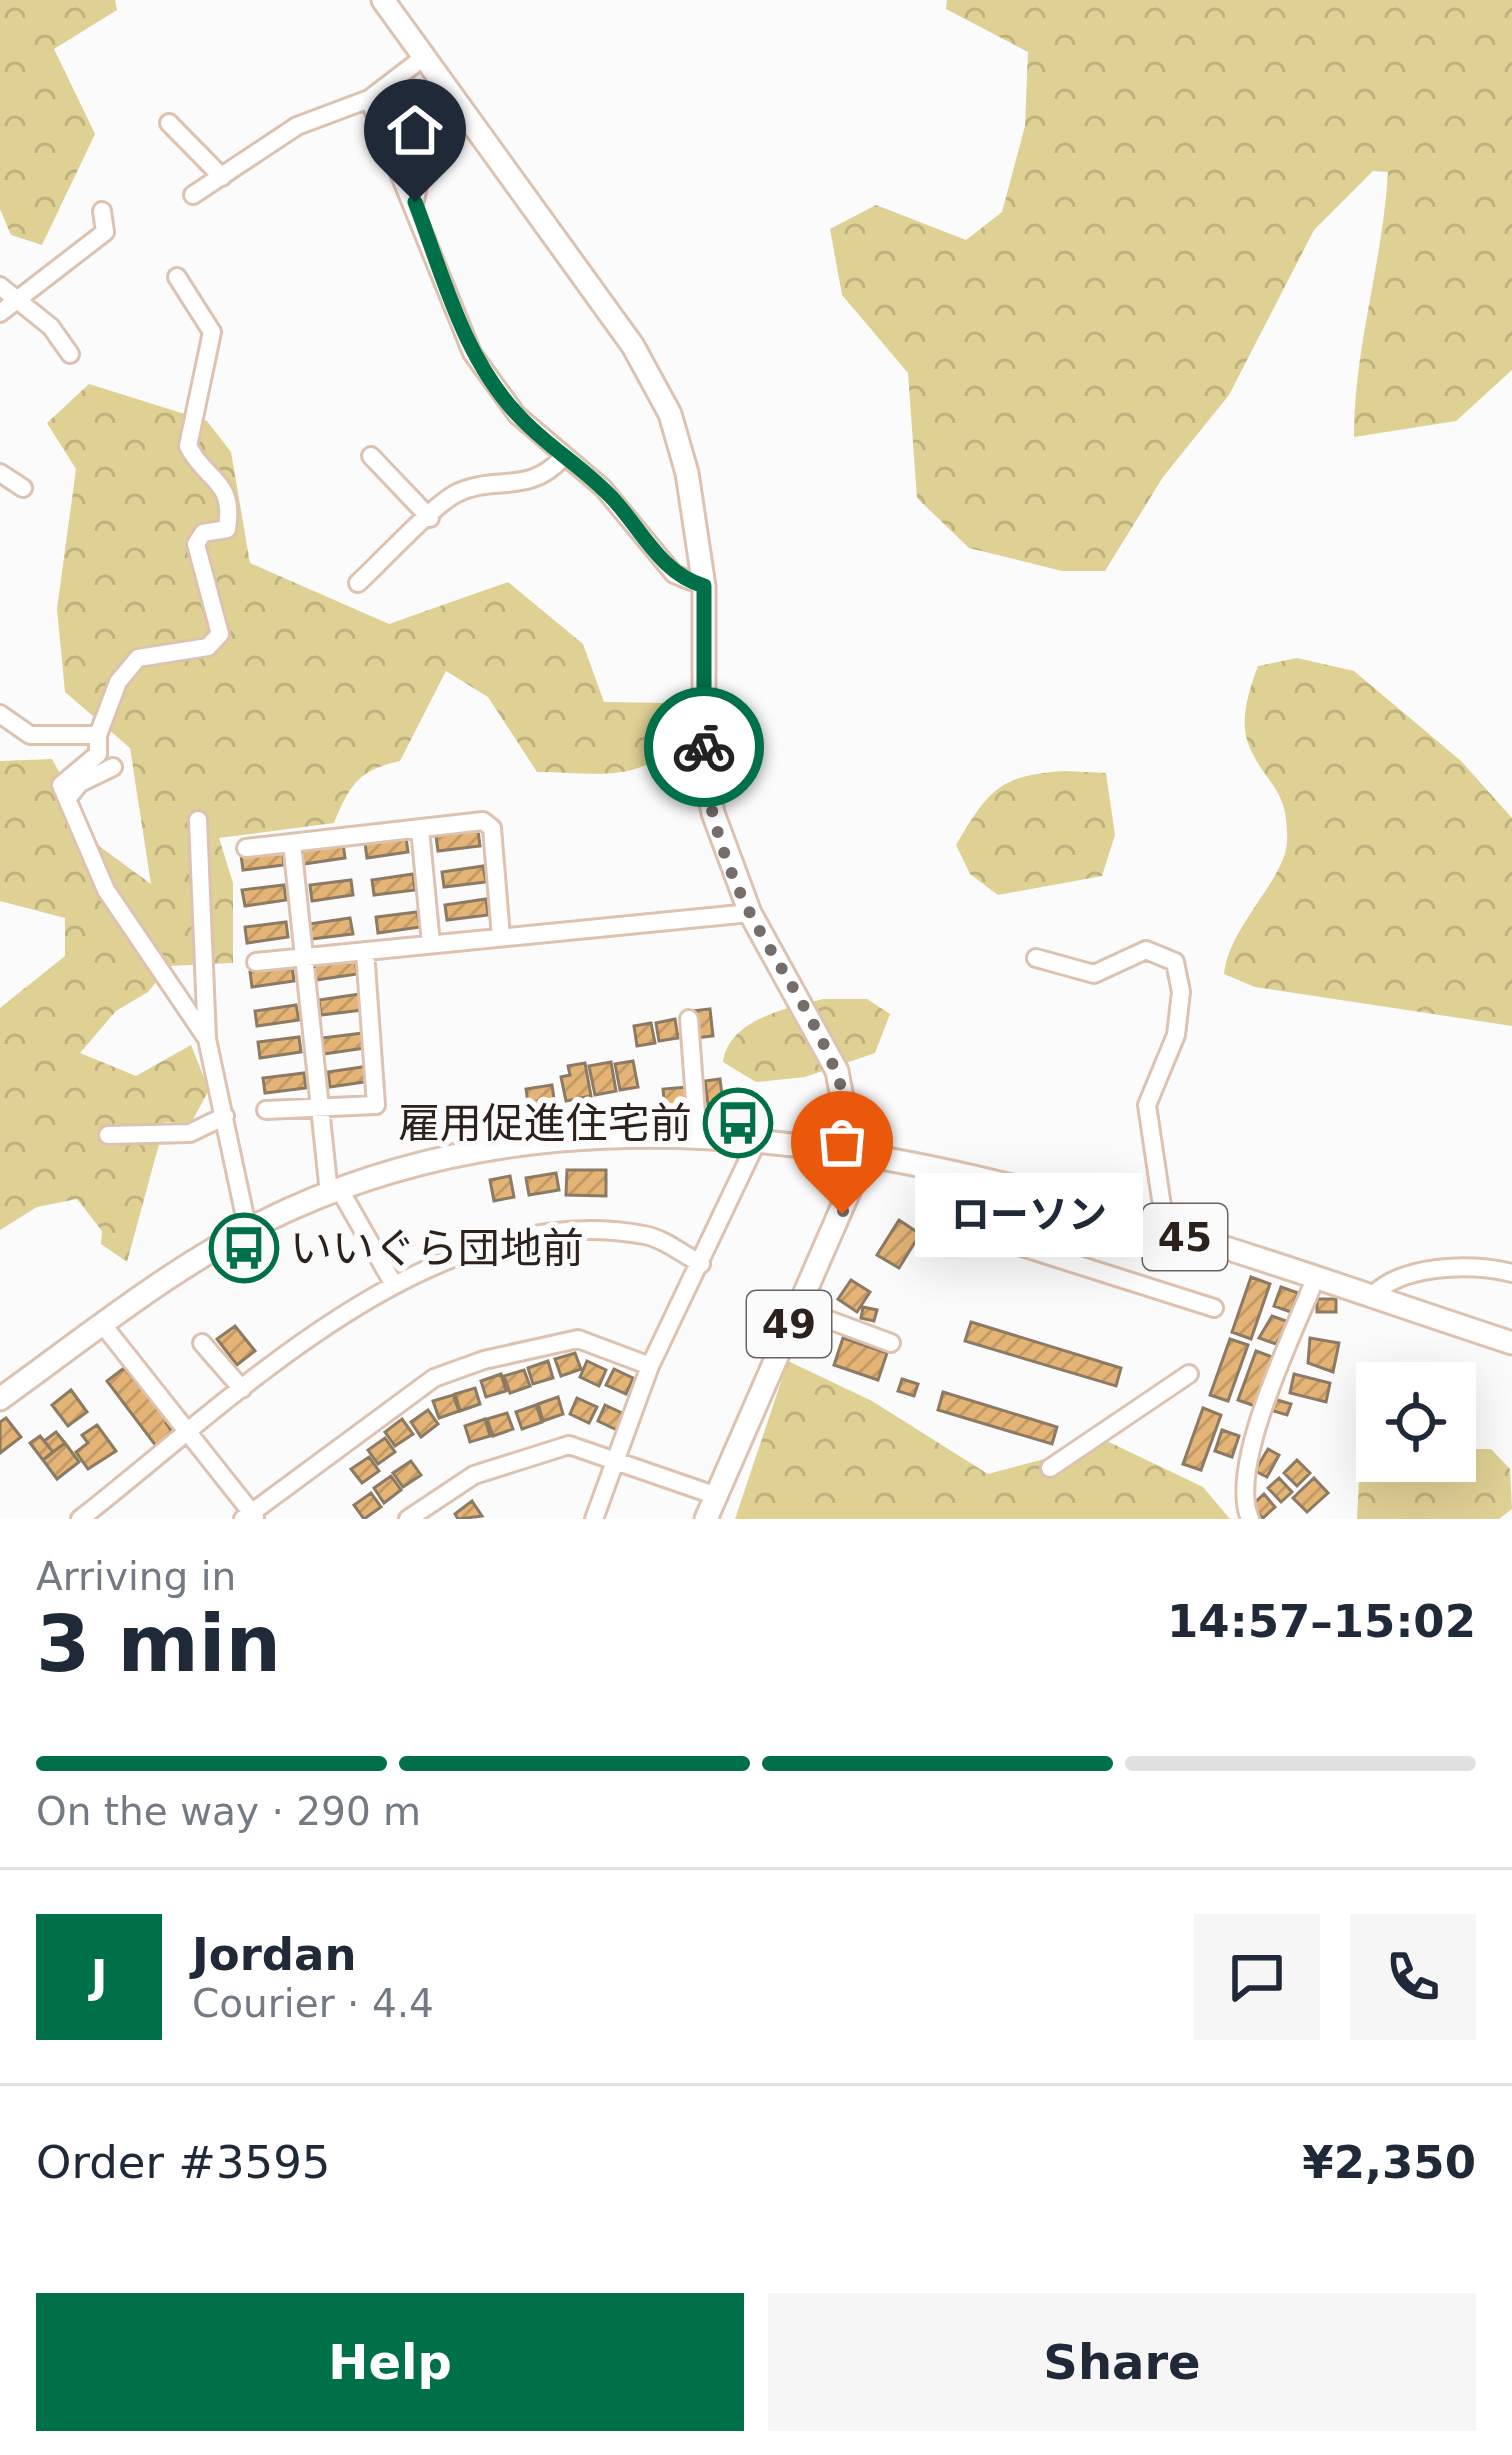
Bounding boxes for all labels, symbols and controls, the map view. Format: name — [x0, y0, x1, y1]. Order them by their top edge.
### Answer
pin — [364, 79, 466, 202]
icon: home — [382, 97, 448, 163]
courier — [644, 687, 764, 807]
icon: bike — [671, 714, 737, 780]
bus stop icon: 雇用促進住宅前 — [703, 1088, 773, 1158]
pin — [791, 1091, 893, 1214]
place label: 雇用促進住宅前 — [398, 1099, 692, 1148]
icon: bag — [809, 1109, 875, 1175]
callout: ローソン — [914, 1172, 1142, 1256]
text: ローソン — [951, 1192, 1107, 1237]
road number: 45 — [1143, 1204, 1227, 1270]
bus stop icon: いいぐら団地前 — [209, 1213, 279, 1283]
place label: いいぐら団地前 — [290, 1224, 584, 1273]
road number: 49 — [747, 1291, 831, 1357]
map controls — [1356, 1362, 1476, 1482]
button: locate — [1356, 1362, 1476, 1482]
text: Arriving in — [36, 1554, 236, 1599]
text: 14:57–15:02 — [1167, 1595, 1476, 1648]
text: 3 min — [36, 1599, 281, 1689]
text: On the way · 290 m — [36, 1789, 421, 1834]
button: chat — [1194, 1914, 1320, 2040]
button: phone — [1350, 1914, 1476, 2040]
text: Jordan — [192, 1928, 356, 1981]
text: J — [91, 1950, 107, 2003]
text: Courier · 4.4 — [192, 1981, 434, 2026]
text: Order #3595 — [36, 2136, 330, 2189]
text: ¥2,350 — [1302, 2136, 1476, 2189]
button: Help — [36, 2293, 744, 2431]
button: Share — [768, 2293, 1476, 2431]

